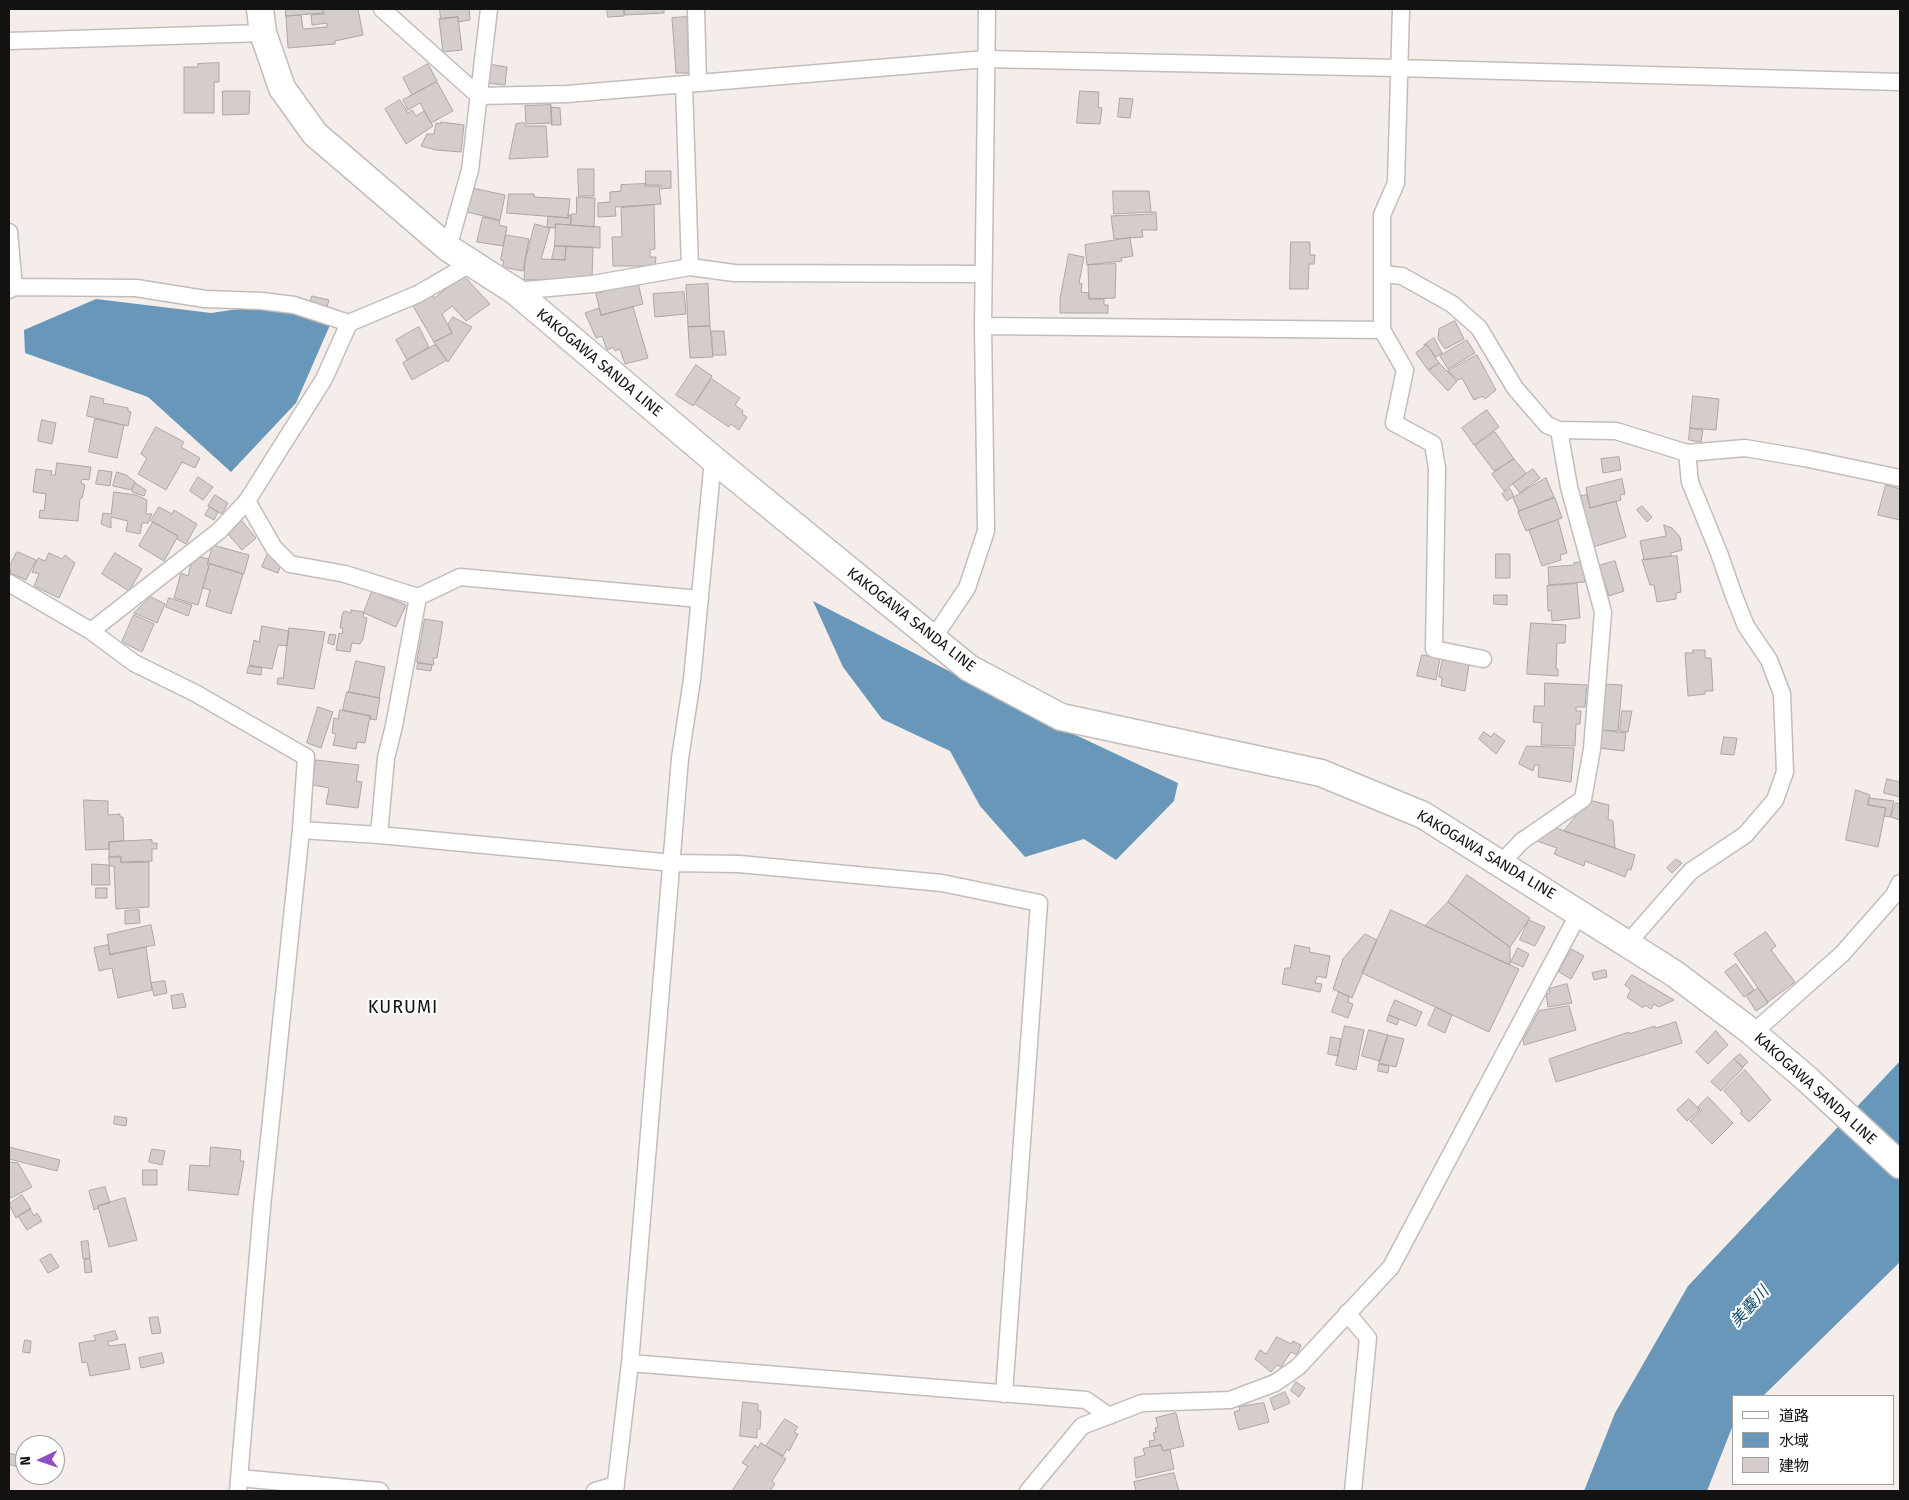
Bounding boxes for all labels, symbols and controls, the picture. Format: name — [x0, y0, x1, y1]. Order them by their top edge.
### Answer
street label: KAKOGAWA SANDA LINE — [532, 305, 666, 421]
street label: KAKOGAWA SANDA LINE — [843, 564, 979, 676]
street label: KAKOGAWA SANDA LINE — [1413, 806, 1559, 904]
district label: KURUMI — [367, 997, 439, 1019]
street label: KAKOGAWA SANDA LINE — [1750, 1029, 1880, 1149]
water label: 美嚢川 — [1727, 1283, 1773, 1331]
legend — [1732, 1395, 1894, 1485]
text: 道路 — [1779, 1407, 1809, 1425]
text: 水域 — [1779, 1432, 1809, 1450]
north arrow — [15, 1435, 65, 1485]
text: N — [17, 1456, 34, 1466]
text: 建物 — [1779, 1457, 1809, 1475]

